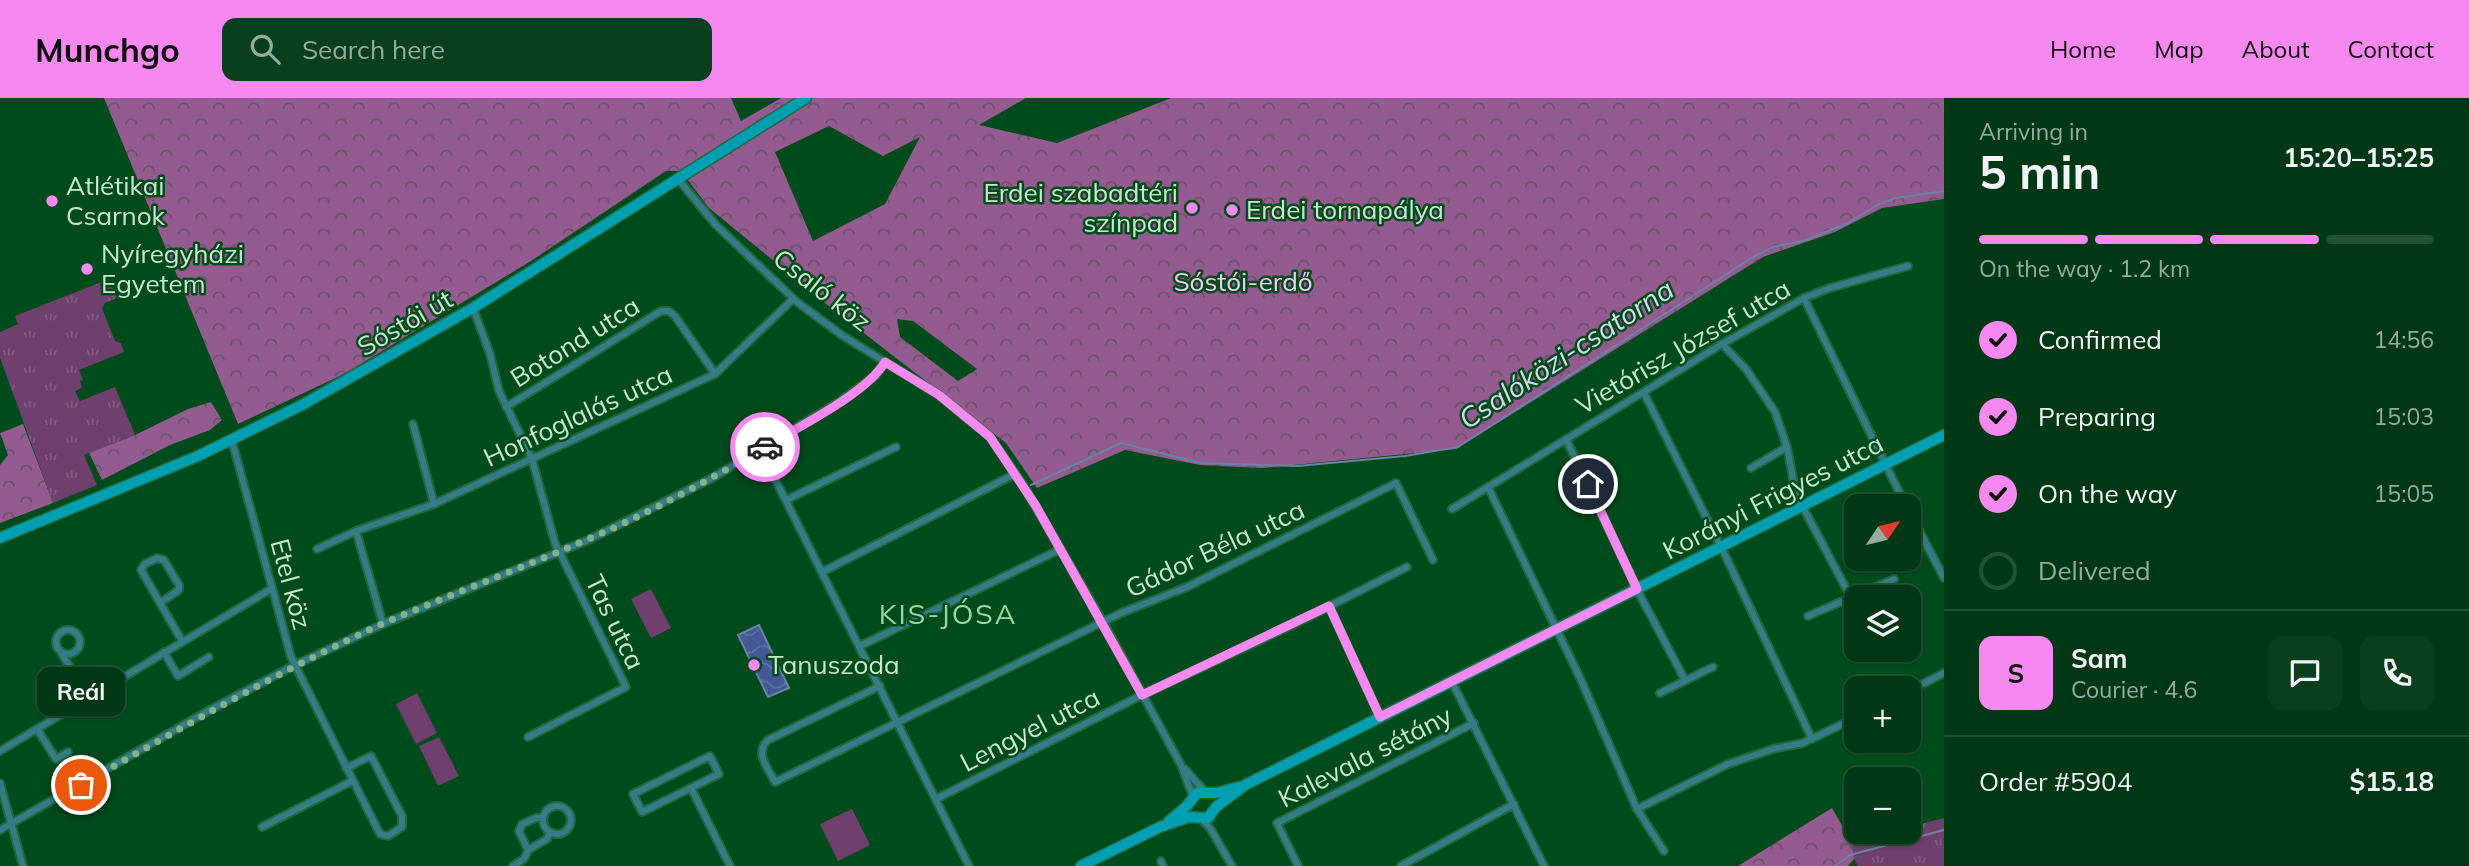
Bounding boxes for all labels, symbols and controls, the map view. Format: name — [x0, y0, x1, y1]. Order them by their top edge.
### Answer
search box — [222, 18, 712, 81]
text: Munchgo — [35, 29, 180, 70]
icon: search — [246, 30, 284, 68]
text: Search here — [302, 33, 445, 66]
text: Home — [2050, 34, 2116, 64]
text: Map — [2154, 34, 2204, 64]
text: About — [2242, 34, 2310, 64]
text: Contact — [2348, 34, 2434, 64]
text: Arriving in — [1979, 117, 2088, 146]
text: 15:20–15:25 — [2283, 141, 2434, 174]
text: 5 min — [1979, 143, 2100, 201]
place label: Atlétikai Csarnok — [66, 169, 166, 232]
place label: Erdei szabadtéri színpad — [983, 176, 1178, 239]
marker: Atlétikai Csarnok — [44, 193, 60, 209]
place label: Erdei tornapálya — [1246, 193, 1444, 226]
marker: Erdei szabadtéri színpad — [1184, 200, 1200, 216]
marker: Erdei tornapálya — [1224, 202, 1240, 218]
place label: Nyíregyházi Egyetem — [101, 237, 244, 300]
street label: Csaló köz — [767, 241, 878, 338]
text: On the way · 1.2 km — [1979, 254, 2190, 283]
marker: Nyíregyházi Egyetem — [79, 261, 95, 277]
park label: Sóstói-erdő — [1173, 265, 1313, 298]
water label: Csalóközi-csatorna — [1452, 271, 1680, 436]
street label: Vietórisz József utca — [1569, 272, 1796, 421]
street label: Sóstói út — [351, 282, 458, 363]
street label: Botond utca — [504, 289, 645, 394]
icon: check — [1979, 321, 2017, 359]
text: Confirmed — [2038, 323, 2162, 356]
text: 14:56 — [2374, 325, 2434, 354]
street label: Honfoglalás utca — [478, 357, 677, 474]
icon: check — [1979, 398, 2017, 436]
text: Preparing — [2038, 400, 2156, 433]
text: 15:03 — [2374, 402, 2434, 431]
courier — [730, 412, 800, 482]
street label: Korányi Frigyes utca — [1657, 427, 1889, 567]
icon: car — [746, 428, 784, 466]
pin — [1558, 454, 1618, 514]
icon: home — [1569, 465, 1607, 503]
icon: check — [1979, 475, 2017, 513]
text: On the way — [2038, 477, 2177, 510]
text: 15:05 — [2374, 479, 2434, 508]
street label: Gádor Béla utca — [1120, 493, 1310, 604]
north arrow — [1844, 494, 1922, 570]
map controls — [1844, 494, 1921, 844]
street label: Etel köz — [264, 535, 319, 633]
text: Delivered — [2038, 554, 2151, 587]
street label: Tas utca — [578, 569, 652, 675]
button: layers — [1844, 585, 1921, 662]
district label: KIS-JÓSA — [879, 596, 1017, 631]
button: chat — [2268, 636, 2342, 710]
button: phone — [2360, 636, 2434, 710]
text: Sam — [2071, 642, 2127, 675]
place label: Tanuszoda — [768, 648, 900, 681]
marker: Tanuszoda — [746, 657, 762, 673]
text: S — [2008, 657, 2024, 690]
callout: Reál — [37, 666, 125, 715]
text: Courier · 4.6 — [2071, 675, 2197, 704]
button: + — [1844, 676, 1921, 753]
text: Reál — [57, 677, 105, 706]
street label: Lengyel utca — [954, 680, 1105, 779]
street label: Kalevala sétány — [1272, 699, 1457, 815]
pin — [51, 755, 111, 815]
text: Order #5904 — [1979, 765, 2132, 798]
text: $15.18 — [2350, 765, 2434, 798]
icon: bag — [62, 766, 100, 804]
button: − — [1844, 767, 1921, 844]

